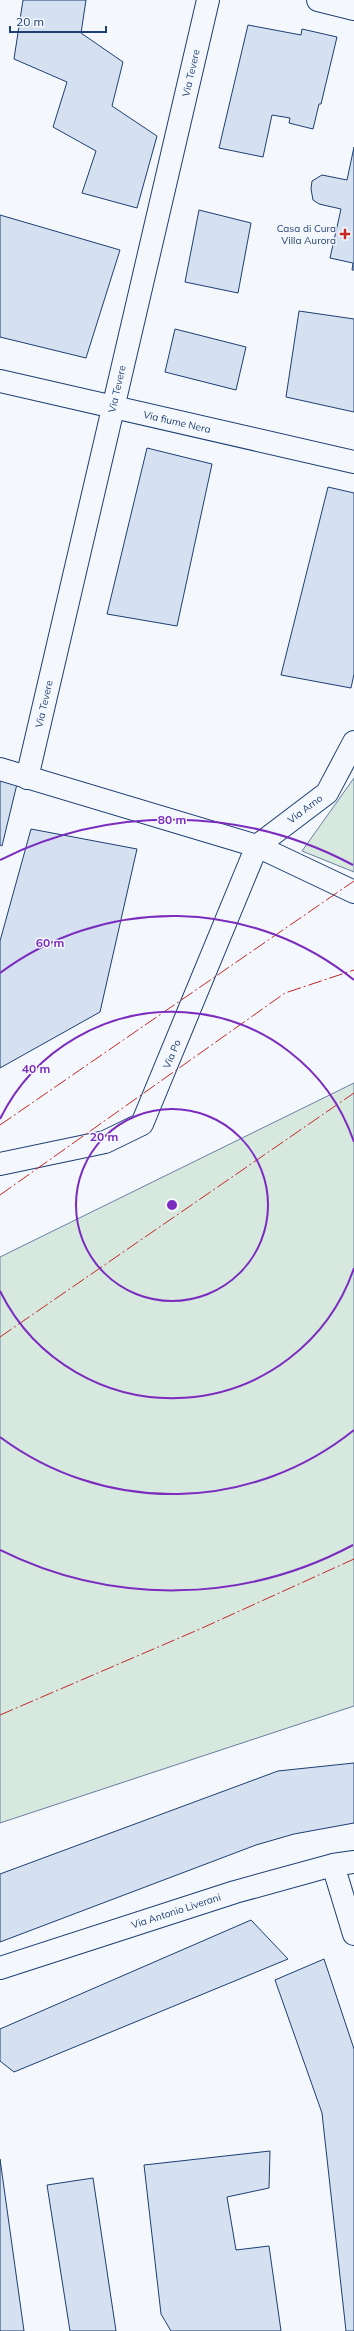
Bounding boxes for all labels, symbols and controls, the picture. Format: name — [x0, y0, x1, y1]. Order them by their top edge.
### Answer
scale bar — [10, 8, 106, 34]
text: 20 m — [16, 14, 44, 29]
street label: Via Tevere — [179, 48, 203, 98]
place label: Casa di Cura Villa Aurora — [277, 222, 336, 247]
marker: Casa di Cura Villa Aurora — [339, 228, 351, 240]
street label: Via Tevere — [105, 364, 129, 414]
street label: Via fiume Nera — [142, 408, 212, 436]
street label: Via Tevere — [32, 679, 56, 729]
street label: Via Arno — [285, 791, 325, 826]
text: 80 m — [158, 812, 186, 827]
text: 60 m — [36, 935, 64, 950]
street label: Via Po — [160, 1037, 184, 1070]
text: 40 m — [22, 1061, 50, 1076]
text: 20 m — [90, 1129, 118, 1144]
centre of rings — [165, 1198, 179, 1212]
street label: Via Antonio Liverani — [130, 1890, 222, 1932]

